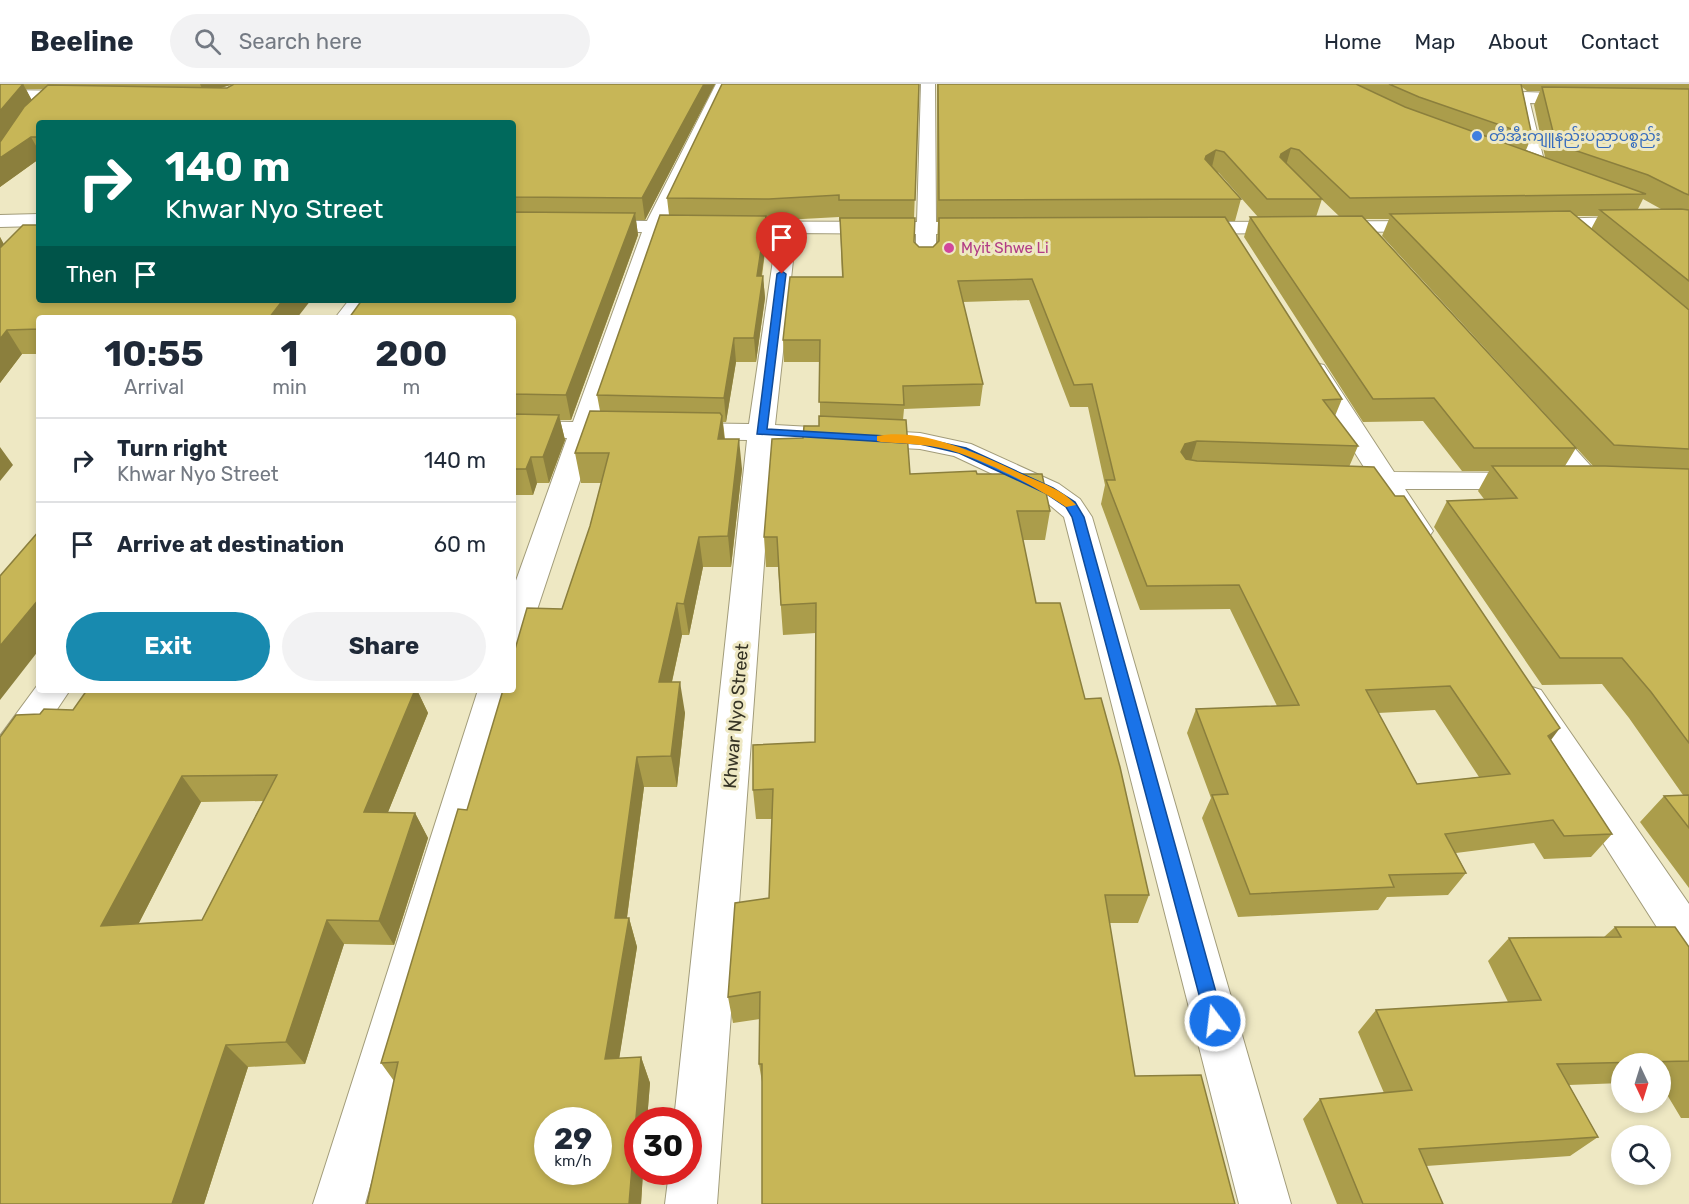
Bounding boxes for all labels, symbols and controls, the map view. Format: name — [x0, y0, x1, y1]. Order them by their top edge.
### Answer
search box — [170, 14, 590, 68]
text: Beeline — [30, 25, 134, 58]
icon: search — [191, 25, 224, 58]
text: Search here — [239, 28, 362, 55]
text: Home — [1324, 29, 1381, 54]
text: Map — [1414, 29, 1455, 54]
text: About — [1488, 29, 1548, 54]
text: Contact — [1581, 29, 1659, 54]
place label: တီအီးကျူနည်းပညာပစ္စည်း — [1489, 126, 1661, 148]
marker: တီအီးကျူနည်းပညာပစ္စည်း — [1470, 129, 1484, 143]
text: 140 m — [165, 142, 291, 192]
icon: right — [66, 144, 144, 222]
text: Khwar Nyo Street — [165, 193, 383, 225]
pin — [756, 212, 807, 274]
icon: arrive — [765, 221, 798, 254]
place label: Myit Shwe Li — [961, 239, 1049, 257]
marker: Myit Shwe Li — [942, 241, 956, 255]
icon: arrive — [129, 258, 162, 291]
text: Then — [66, 261, 117, 288]
text: 10:55 — [104, 332, 204, 375]
text: 1 — [281, 332, 298, 375]
text: 200 — [375, 332, 448, 375]
text: Arrival — [124, 375, 184, 399]
text: min — [272, 375, 307, 399]
text: m — [403, 375, 420, 399]
text: Turn right — [117, 435, 227, 462]
icon: right — [66, 444, 99, 477]
text: 140 m — [424, 447, 486, 474]
text: Khwar Nyo Street — [117, 462, 279, 486]
icon: arrive — [66, 528, 99, 561]
text: Arrive at destination — [117, 531, 344, 558]
text: 60 m — [434, 531, 486, 558]
button: Exit — [66, 612, 270, 681]
button: Share — [282, 612, 486, 681]
street label: Khwar Nyo Street — [719, 643, 753, 789]
position arrow — [1183, 989, 1247, 1053]
north arrow — [1611, 1053, 1671, 1113]
map controls — [1611, 1053, 1671, 1185]
speed limit sign: 30 — [624, 1107, 702, 1185]
text: 29 — [554, 1121, 592, 1157]
button: search — [1611, 1125, 1671, 1185]
text: km/h — [554, 1152, 592, 1170]

